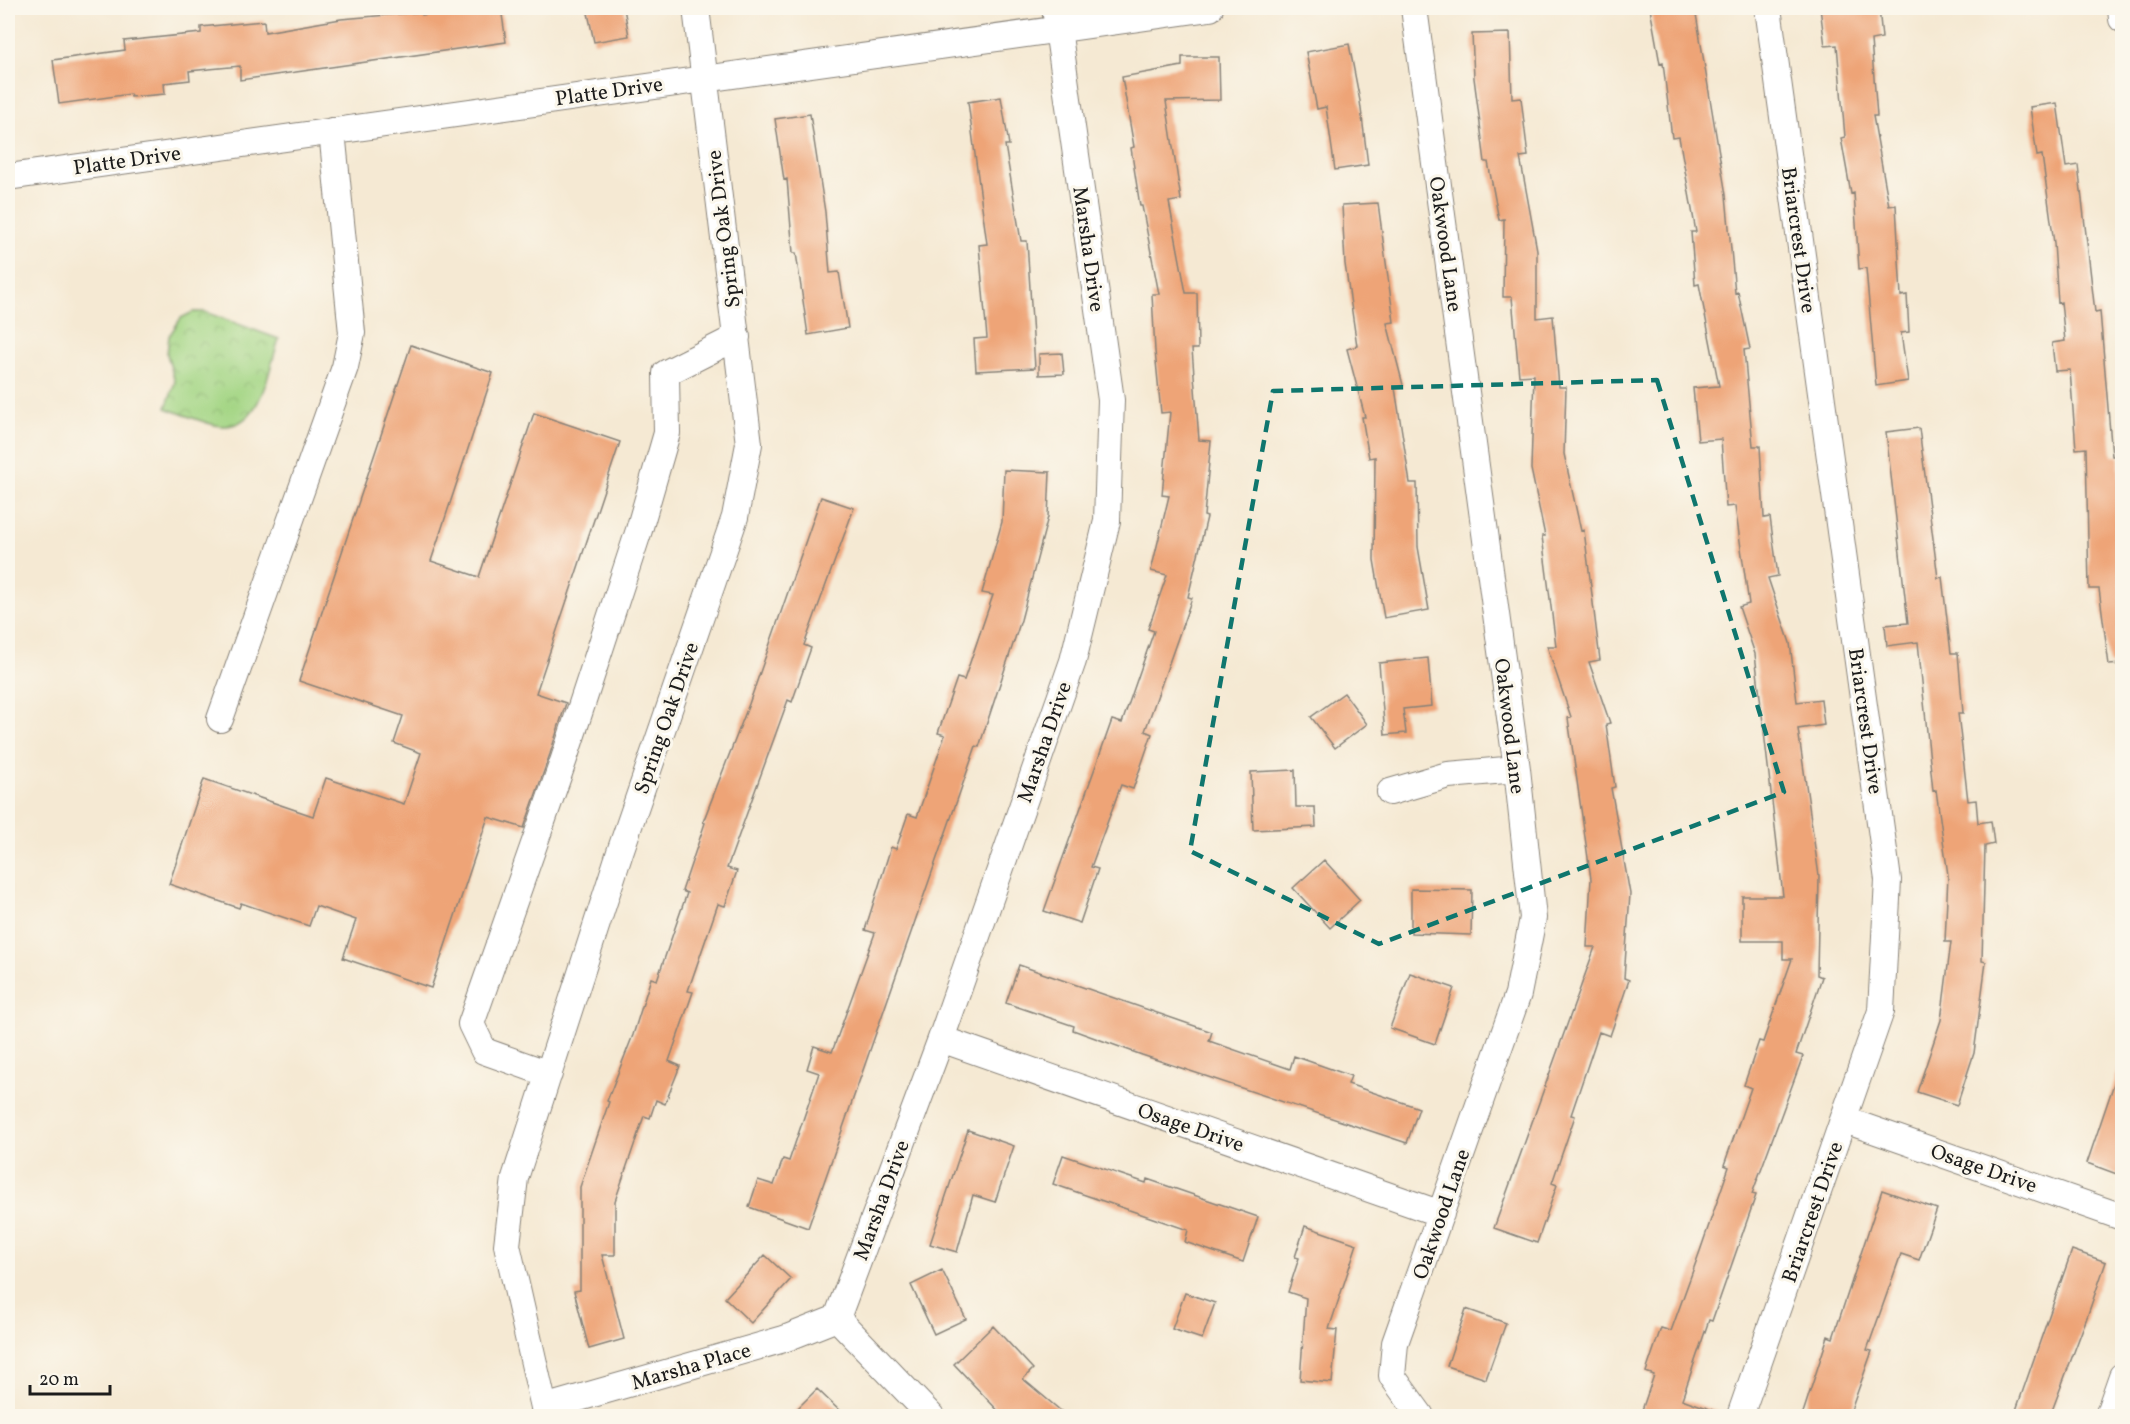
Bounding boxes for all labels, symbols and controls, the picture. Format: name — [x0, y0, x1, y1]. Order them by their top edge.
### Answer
street label: Platte Drive — [554, 71, 665, 114]
street label: Platte Drive — [72, 140, 183, 183]
street label: Spring Oak Drive — [700, 148, 749, 309]
street label: Briarcrest Drive — [1773, 165, 1822, 315]
street label: Oakwood Lane — [1421, 175, 1468, 314]
street label: Marsha Drive — [1064, 185, 1111, 314]
street label: Spring Oak Drive — [628, 639, 707, 798]
street label: Briarcrest Drive — [1840, 646, 1889, 796]
street label: Oakwood Lane — [1486, 657, 1531, 796]
street label: Marsha Drive — [1011, 678, 1080, 807]
street label: Osage Drive — [1133, 1097, 1248, 1160]
street label: Marsha Drive — [847, 1136, 918, 1265]
street label: Briarcrest Drive — [1776, 1138, 1851, 1287]
street label: Osage Drive — [1926, 1138, 2041, 1201]
street label: Oakwood Lane — [1407, 1145, 1478, 1284]
street label: Marsha Place — [628, 1337, 755, 1398]
scale bar — [30, 1358, 110, 1396]
text: 20 m — [39, 1368, 79, 1393]

